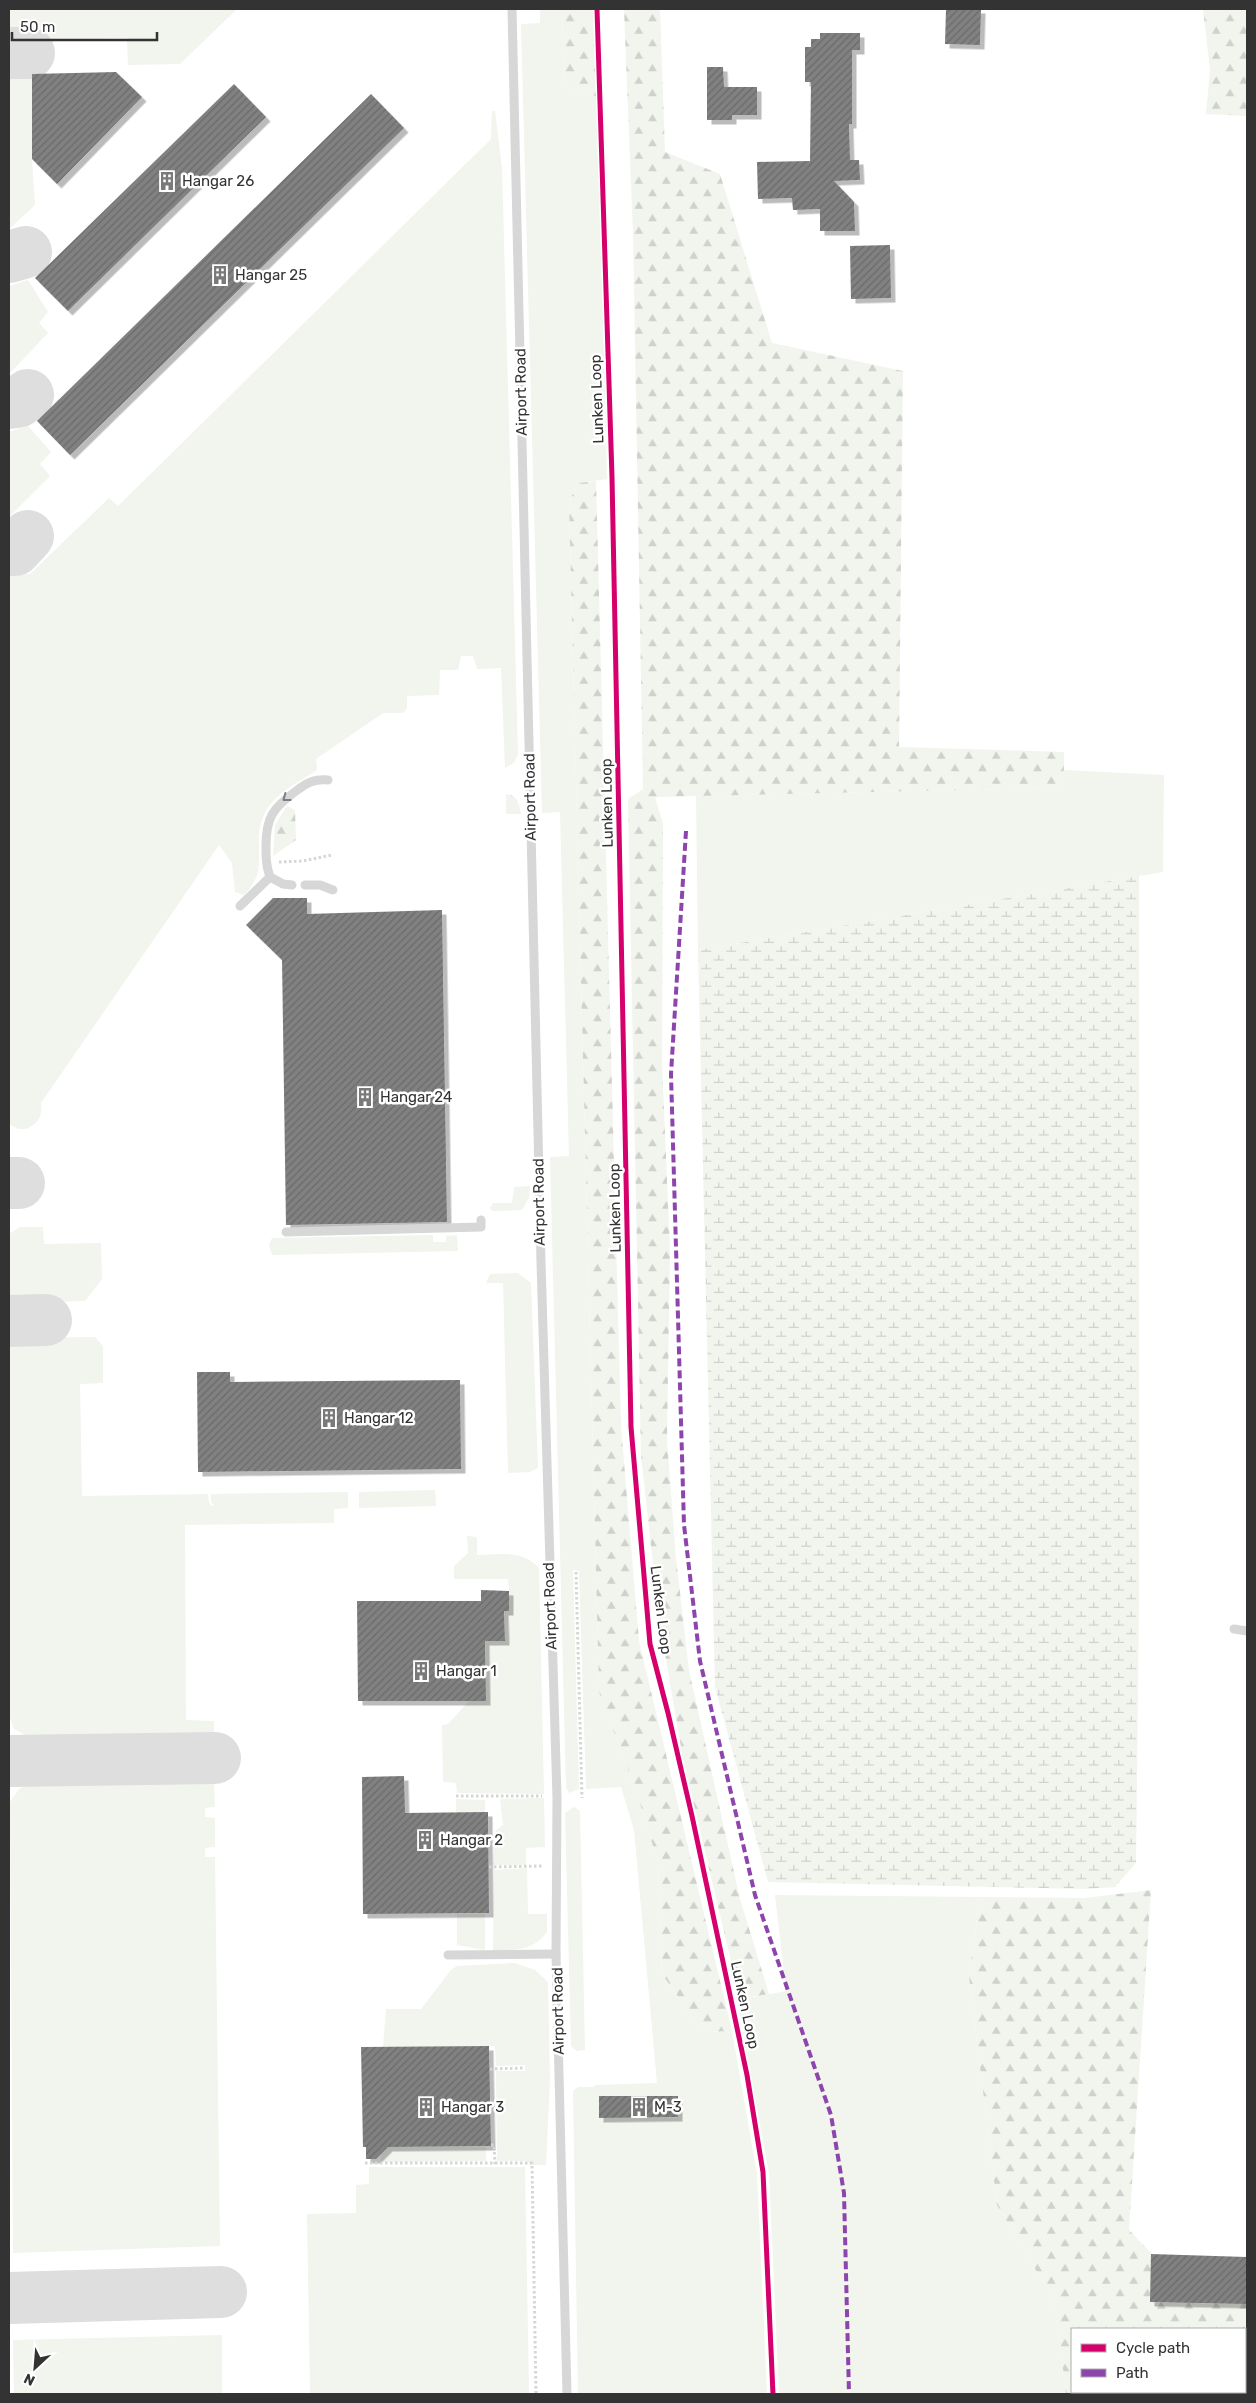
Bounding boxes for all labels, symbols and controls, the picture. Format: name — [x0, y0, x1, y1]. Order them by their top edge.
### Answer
scale bar — [12, 10, 158, 42]
text: 50 m — [20, 18, 55, 36]
building icon: Hangar 26 — [156, 170, 178, 192]
place label: Hangar 26 — [182, 172, 254, 190]
building icon: Hangar 25 — [209, 264, 231, 286]
place label: Hangar 25 — [235, 266, 307, 284]
street label: Airport Road — [511, 348, 531, 436]
street label: Lunken Loop — [586, 354, 608, 444]
street label: Airport Road — [520, 753, 540, 841]
street label: Lunken Loop — [597, 758, 617, 848]
one-way arrow — [283, 793, 292, 801]
building icon: Hangar 24 — [354, 1086, 376, 1108]
place label: Hangar 24 — [380, 1088, 452, 1106]
street label: Airport Road — [529, 1158, 549, 1246]
street label: Lunken Loop — [605, 1163, 625, 1253]
building icon: Hangar 12 — [318, 1407, 340, 1429]
place label: Hangar 12 — [344, 1409, 414, 1427]
street label: Airport Road — [539, 1562, 561, 1650]
street label: Lunken Loop — [647, 1565, 675, 1655]
building icon: Hangar 1 — [410, 1660, 432, 1682]
place label: Hangar 1 — [436, 1662, 497, 1680]
building icon: Hangar 2 — [414, 1829, 436, 1851]
place label: Hangar 2 — [440, 1831, 503, 1849]
street label: Lunken Loop — [727, 1959, 763, 2051]
street label: Airport Road — [548, 1967, 568, 2055]
building icon: Hangar 3 — [415, 2096, 437, 2118]
building icon: M-3 — [628, 2096, 650, 2118]
place label: Hangar 3 — [441, 2098, 504, 2116]
place label: M-3 — [654, 2098, 682, 2116]
legend — [1071, 2328, 1246, 2393]
text: Cycle path — [1116, 2339, 1190, 2357]
north arrow — [10, 2343, 60, 2393]
text: Path — [1116, 2364, 1149, 2382]
text: N — [21, 2369, 38, 2389]

